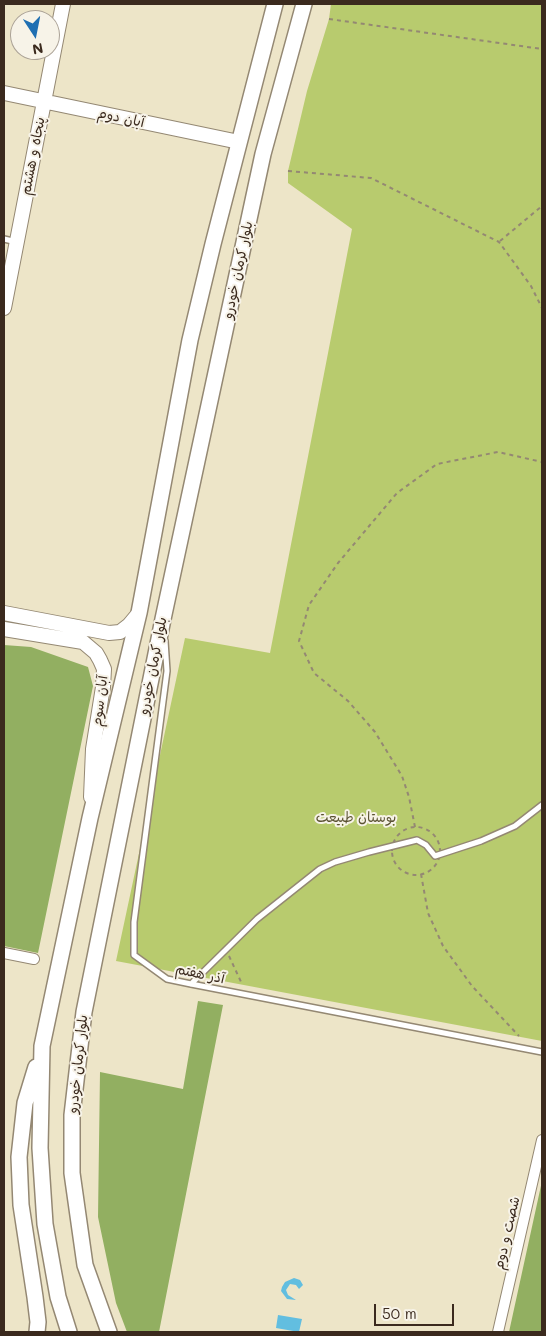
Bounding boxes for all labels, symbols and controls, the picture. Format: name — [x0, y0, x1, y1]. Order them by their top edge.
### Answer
north arrow — [10, 10, 60, 60]
text: N — [31, 39, 45, 60]
street label: آبان دوم — [96, 105, 146, 131]
street label: پنجاه و هشتم — [17, 116, 49, 196]
street label: بلوار کرمان خودرو — [219, 220, 257, 320]
street label: بلوار کرمان خودرو — [135, 616, 171, 716]
street label: آبان سوم — [89, 674, 111, 728]
park label: بوستان طبیعت — [316, 810, 396, 826]
street label: آذر هفتم — [174, 961, 226, 987]
street label: بلوار کرمان خودرو — [64, 1014, 92, 1114]
street label: شصت و دوم — [490, 1195, 524, 1271]
scale bar — [376, 1294, 456, 1326]
text: 50 m — [382, 1303, 417, 1323]

